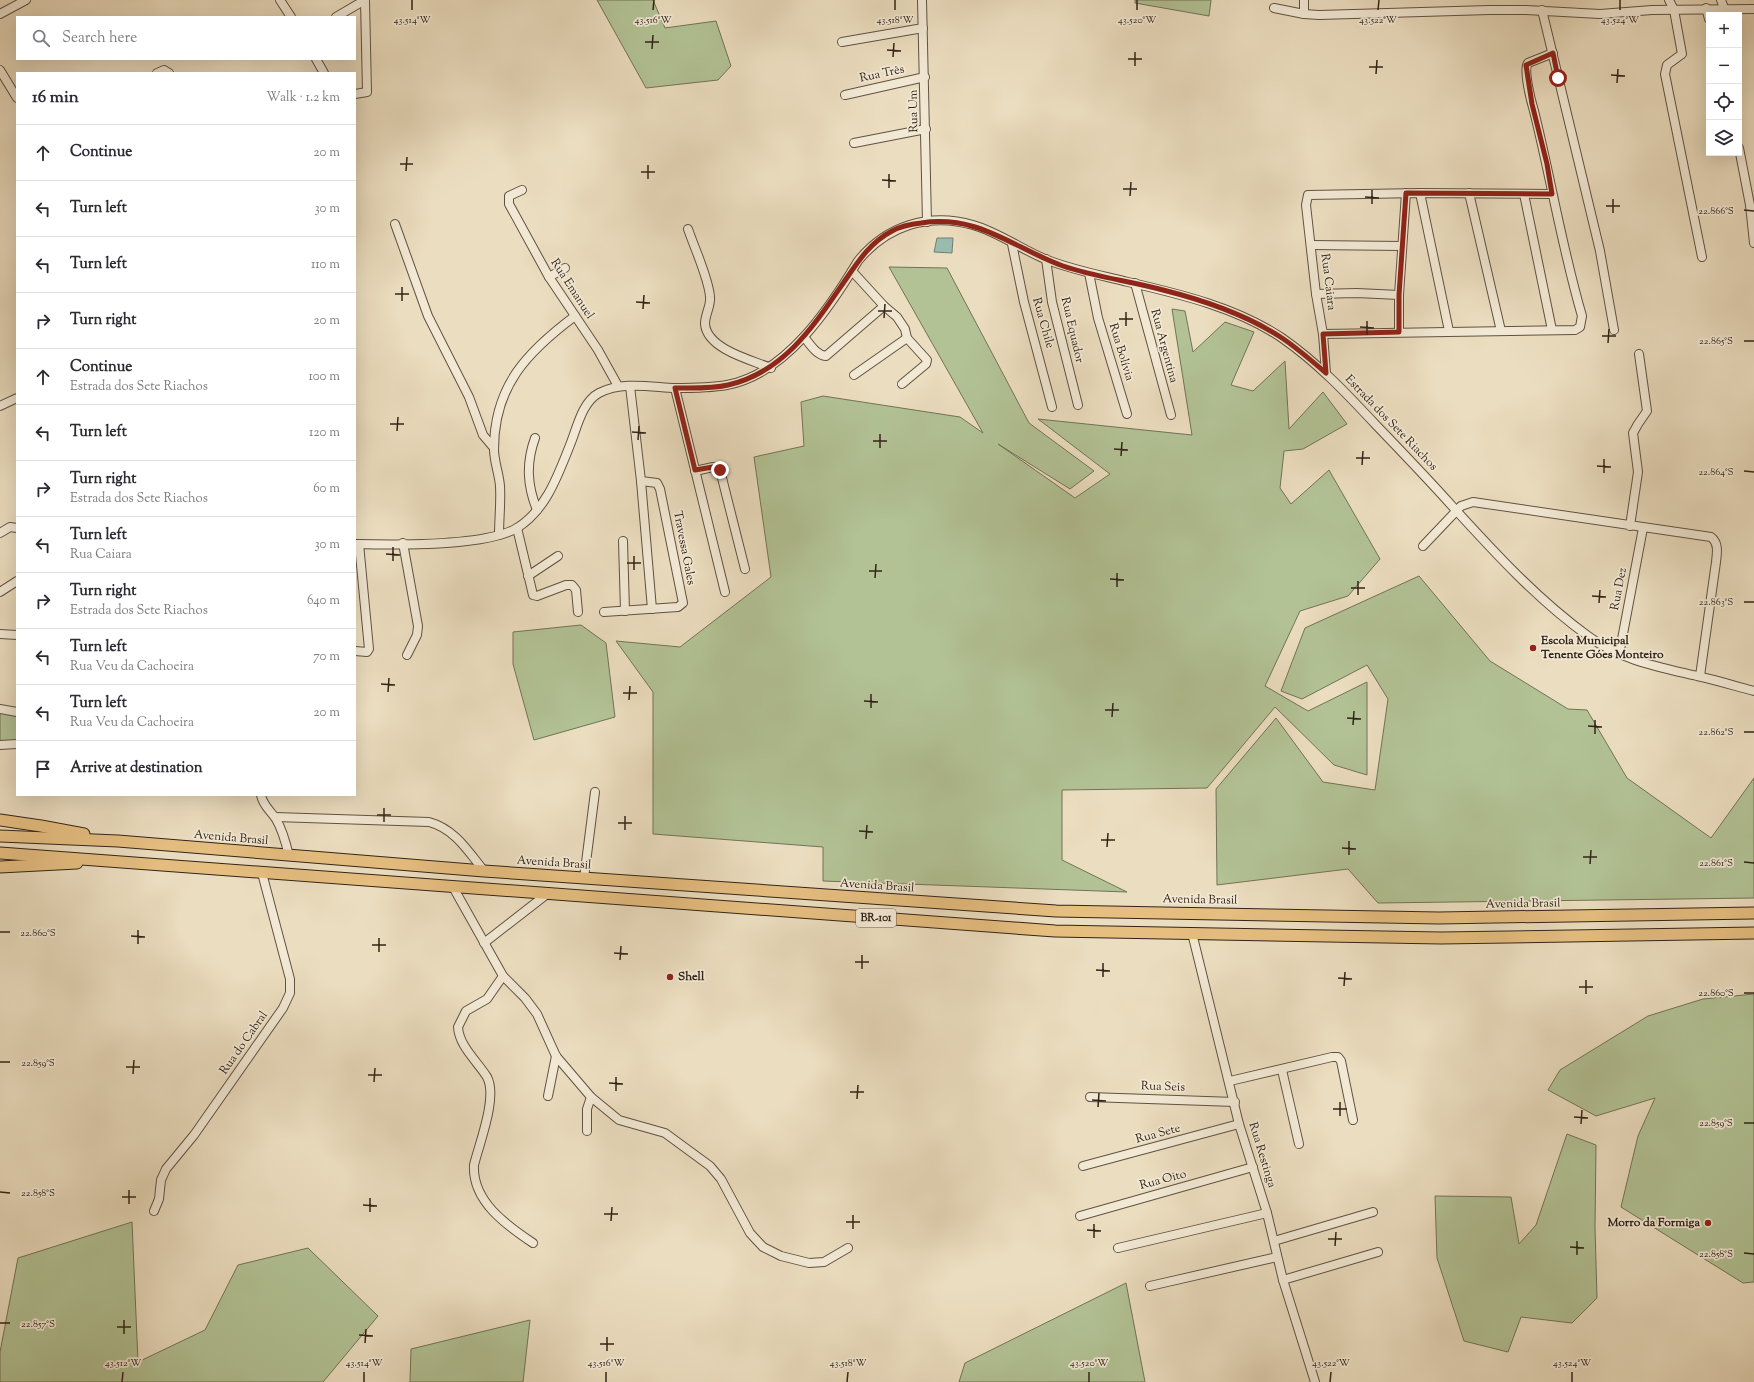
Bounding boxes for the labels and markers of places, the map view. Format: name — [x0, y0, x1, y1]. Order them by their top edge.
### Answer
place label: Escola Municipal Tenente Góes Monteiro — [1540, 632, 1664, 664]
marker: Escola Municipal Tenente Góes Monteiro — [1528, 643, 1538, 653]
place label: Shell — [678, 968, 705, 986]
marker: Shell — [665, 972, 675, 982]
place label: Morro da Formiga — [1606, 1214, 1700, 1232]
marker: Morro da Formiga — [1703, 1218, 1713, 1228]

